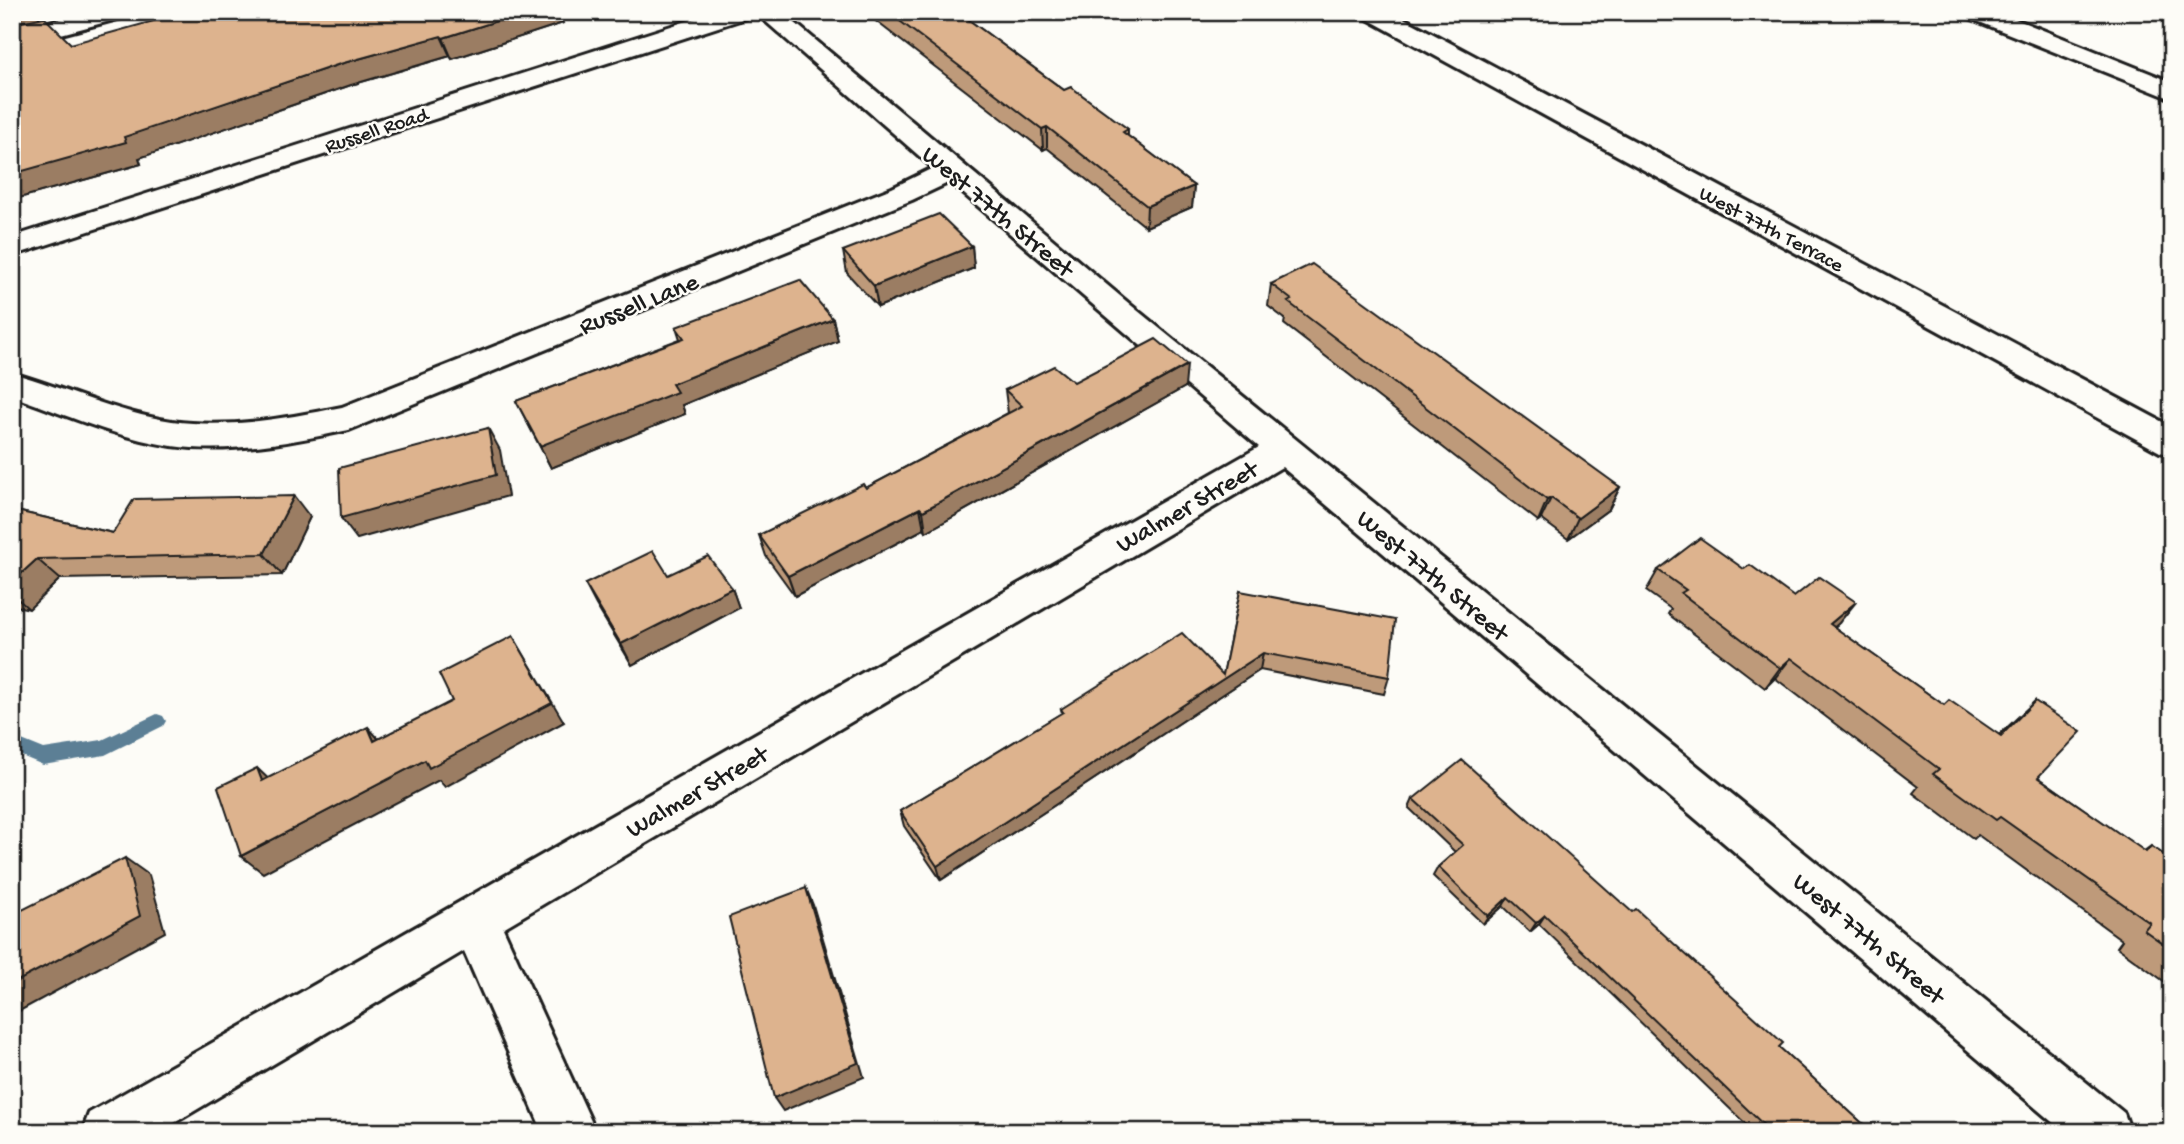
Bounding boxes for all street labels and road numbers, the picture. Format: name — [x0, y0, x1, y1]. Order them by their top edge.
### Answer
street label: Russell Road — [322, 103, 434, 161]
street label: West 77th Street — [914, 141, 1080, 288]
street label: West 77th Terrace — [1694, 182, 1848, 280]
street label: Russell Lane — [576, 268, 704, 344]
street label: Walmer Street — [1112, 455, 1267, 562]
street label: West 77th Street — [1349, 505, 1515, 652]
street label: Walmer Street — [622, 740, 777, 847]
street label: West 77th Street — [1785, 868, 1951, 1015]

